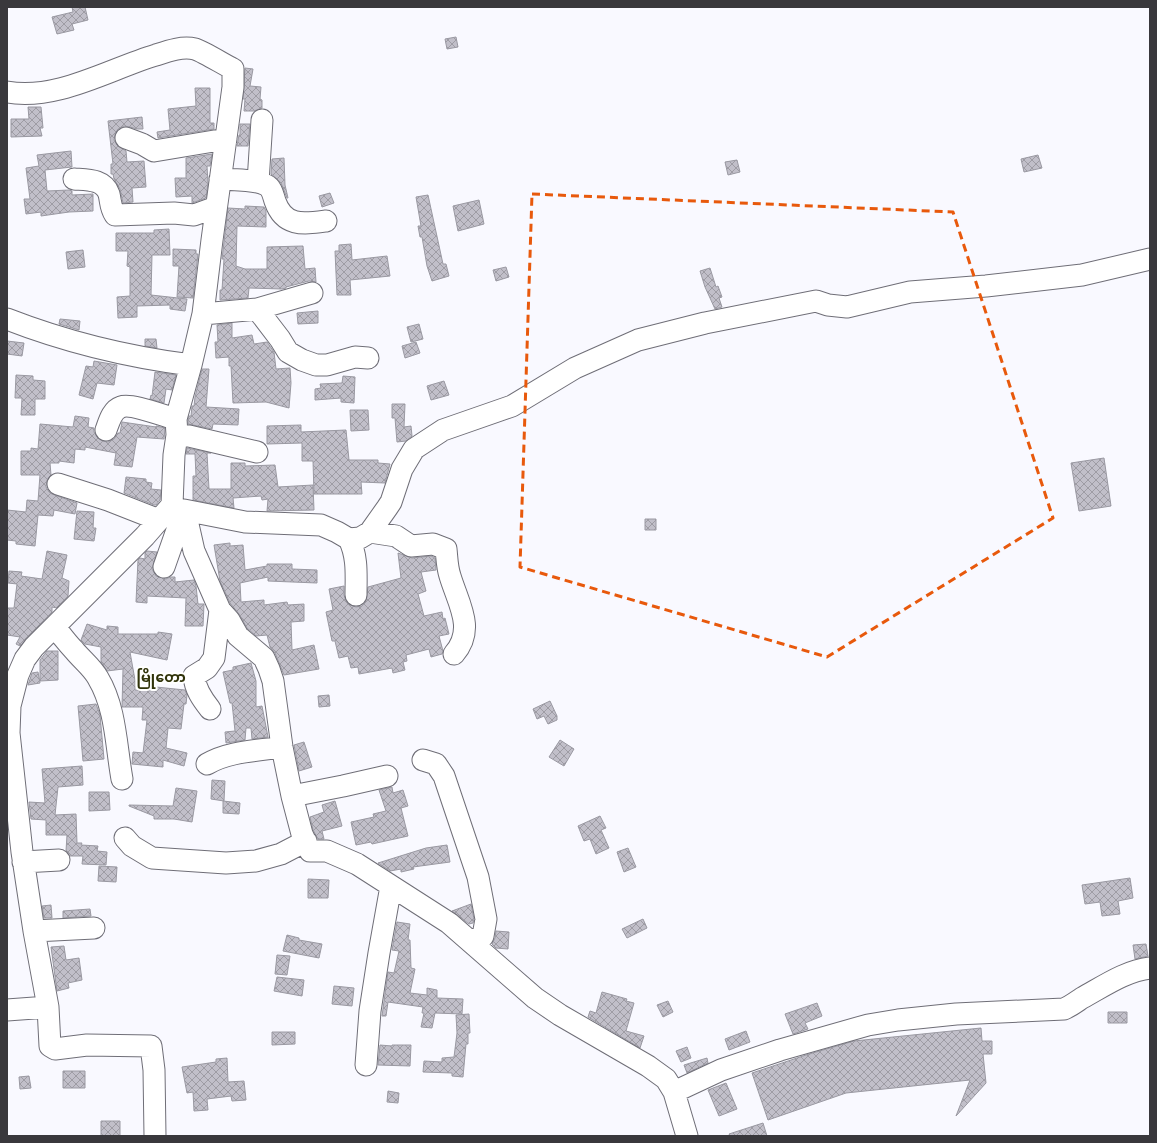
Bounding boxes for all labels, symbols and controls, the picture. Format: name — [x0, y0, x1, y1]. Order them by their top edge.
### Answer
district label: မြိုတော — [136, 667, 186, 689]

